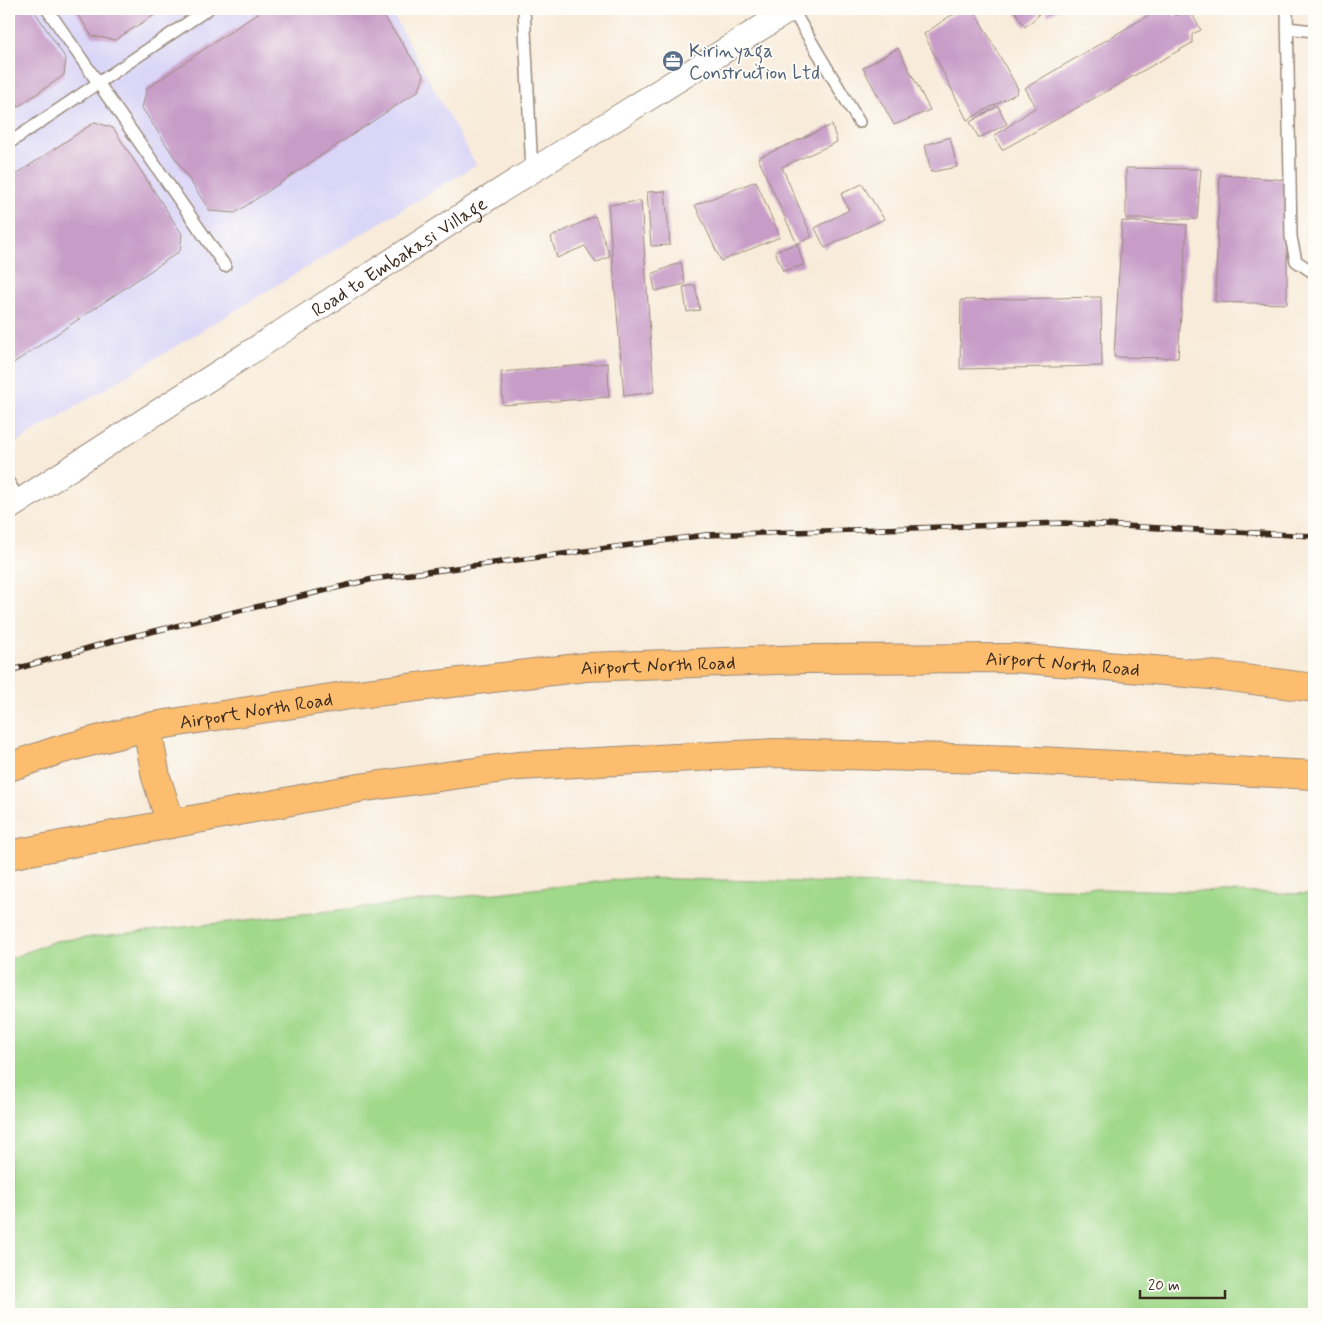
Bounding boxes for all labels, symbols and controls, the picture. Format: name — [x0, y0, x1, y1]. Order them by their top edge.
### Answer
place label: Kirinyaga Construction Ltd — [689, 39, 820, 86]
office icon: Kirinyaga Construction Ltd — [661, 49, 685, 73]
street label: Road to Embakasi Village — [307, 192, 492, 323]
street label: Airport North Road — [985, 647, 1141, 683]
street label: Airport North Road — [580, 651, 736, 681]
street label: Airport North Road — [178, 687, 335, 736]
scale bar — [1140, 1268, 1226, 1300]
text: 20 m — [1148, 1276, 1180, 1296]

